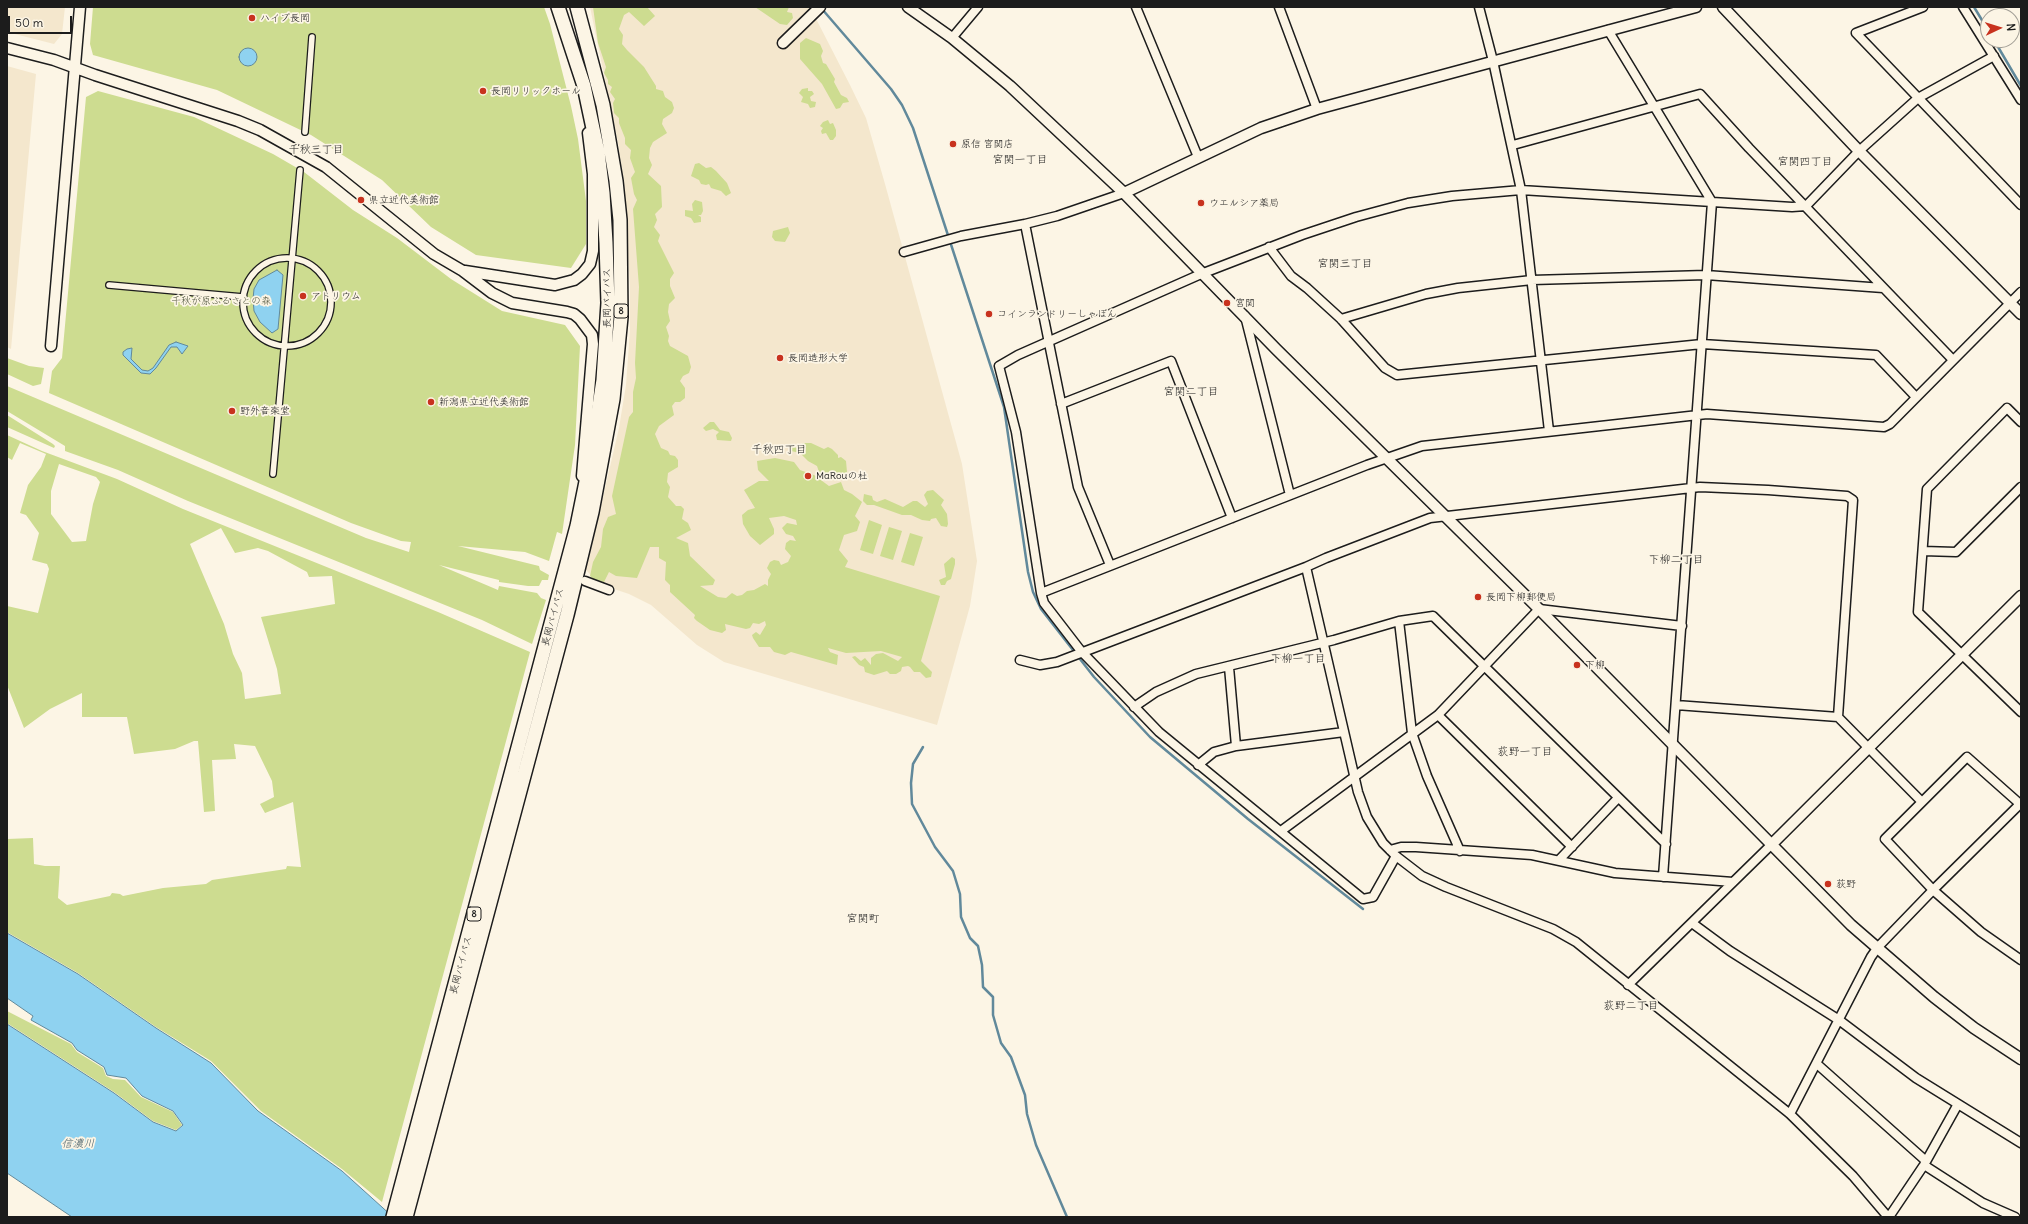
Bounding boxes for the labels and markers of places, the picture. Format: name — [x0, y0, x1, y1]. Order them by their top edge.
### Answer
place label: ハイブ長岡 — [260, 12, 310, 24]
marker: ハイブ長岡 — [247, 13, 257, 23]
place label: 長岡リリックホール — [491, 85, 581, 97]
marker: 長岡リリックホール — [478, 86, 488, 96]
place label: 原信 宮関店 — [961, 138, 1013, 150]
marker: 原信 宮関店 — [948, 139, 958, 149]
place label: 県立近代美術館 — [369, 194, 439, 206]
marker: 県立近代美術館 — [356, 195, 366, 205]
place label: ウエルシア薬局 — [1209, 197, 1279, 209]
marker: ウエルシア薬局 — [1196, 198, 1206, 208]
place label: アトリウム — [311, 290, 361, 302]
marker: アトリウム — [298, 291, 308, 301]
place label: 宮関 — [1235, 297, 1255, 309]
marker: 宮関 — [1222, 298, 1232, 308]
place label: コインランドリーしゃぼん — [997, 308, 1117, 320]
marker: コインランドリーしゃぼん — [984, 309, 994, 319]
place label: 長岡造形大学 — [788, 352, 848, 364]
marker: 長岡造形大学 — [775, 353, 785, 363]
place label: 新潟県立近代美術館 — [439, 396, 529, 408]
marker: 新潟県立近代美術館 — [426, 397, 436, 407]
place label: 野外音楽堂 — [240, 405, 290, 417]
marker: 野外音楽堂 — [227, 406, 237, 416]
place label: MaRouの杜 — [816, 470, 867, 482]
marker: MaRouの杜 — [803, 471, 813, 481]
place label: 長岡下柳郵便局 — [1486, 591, 1556, 603]
marker: 長岡下柳郵便局 — [1473, 592, 1483, 602]
place label: 下柳 — [1585, 659, 1605, 671]
marker: 下柳 — [1572, 660, 1582, 670]
place label: 荻野 — [1836, 878, 1856, 890]
marker: 荻野 — [1823, 879, 1833, 889]

